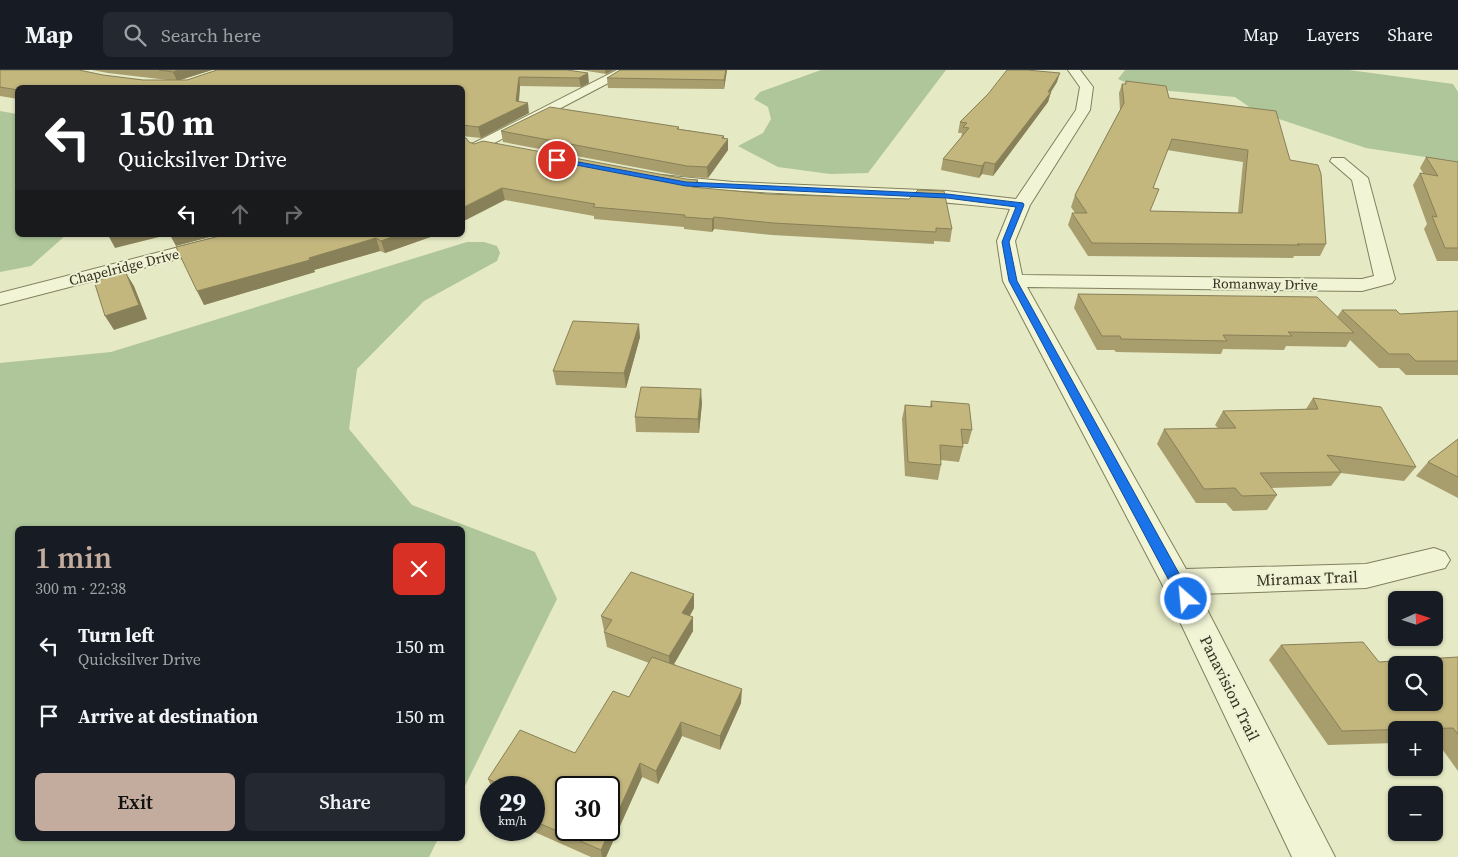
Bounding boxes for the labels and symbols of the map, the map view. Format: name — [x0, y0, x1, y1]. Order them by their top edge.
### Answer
pin — [536, 139, 578, 181]
street label: Chapelridge Drive — [67, 244, 181, 290]
street label: Romanway Drive — [1212, 273, 1318, 295]
street label: Miramax Trail — [1256, 565, 1358, 591]
position arrow — [1159, 572, 1211, 624]
north arrow — [1388, 591, 1442, 646]
street label: Panavision Trail — [1195, 632, 1265, 745]
speed limit sign: 30 — [555, 776, 620, 841]

